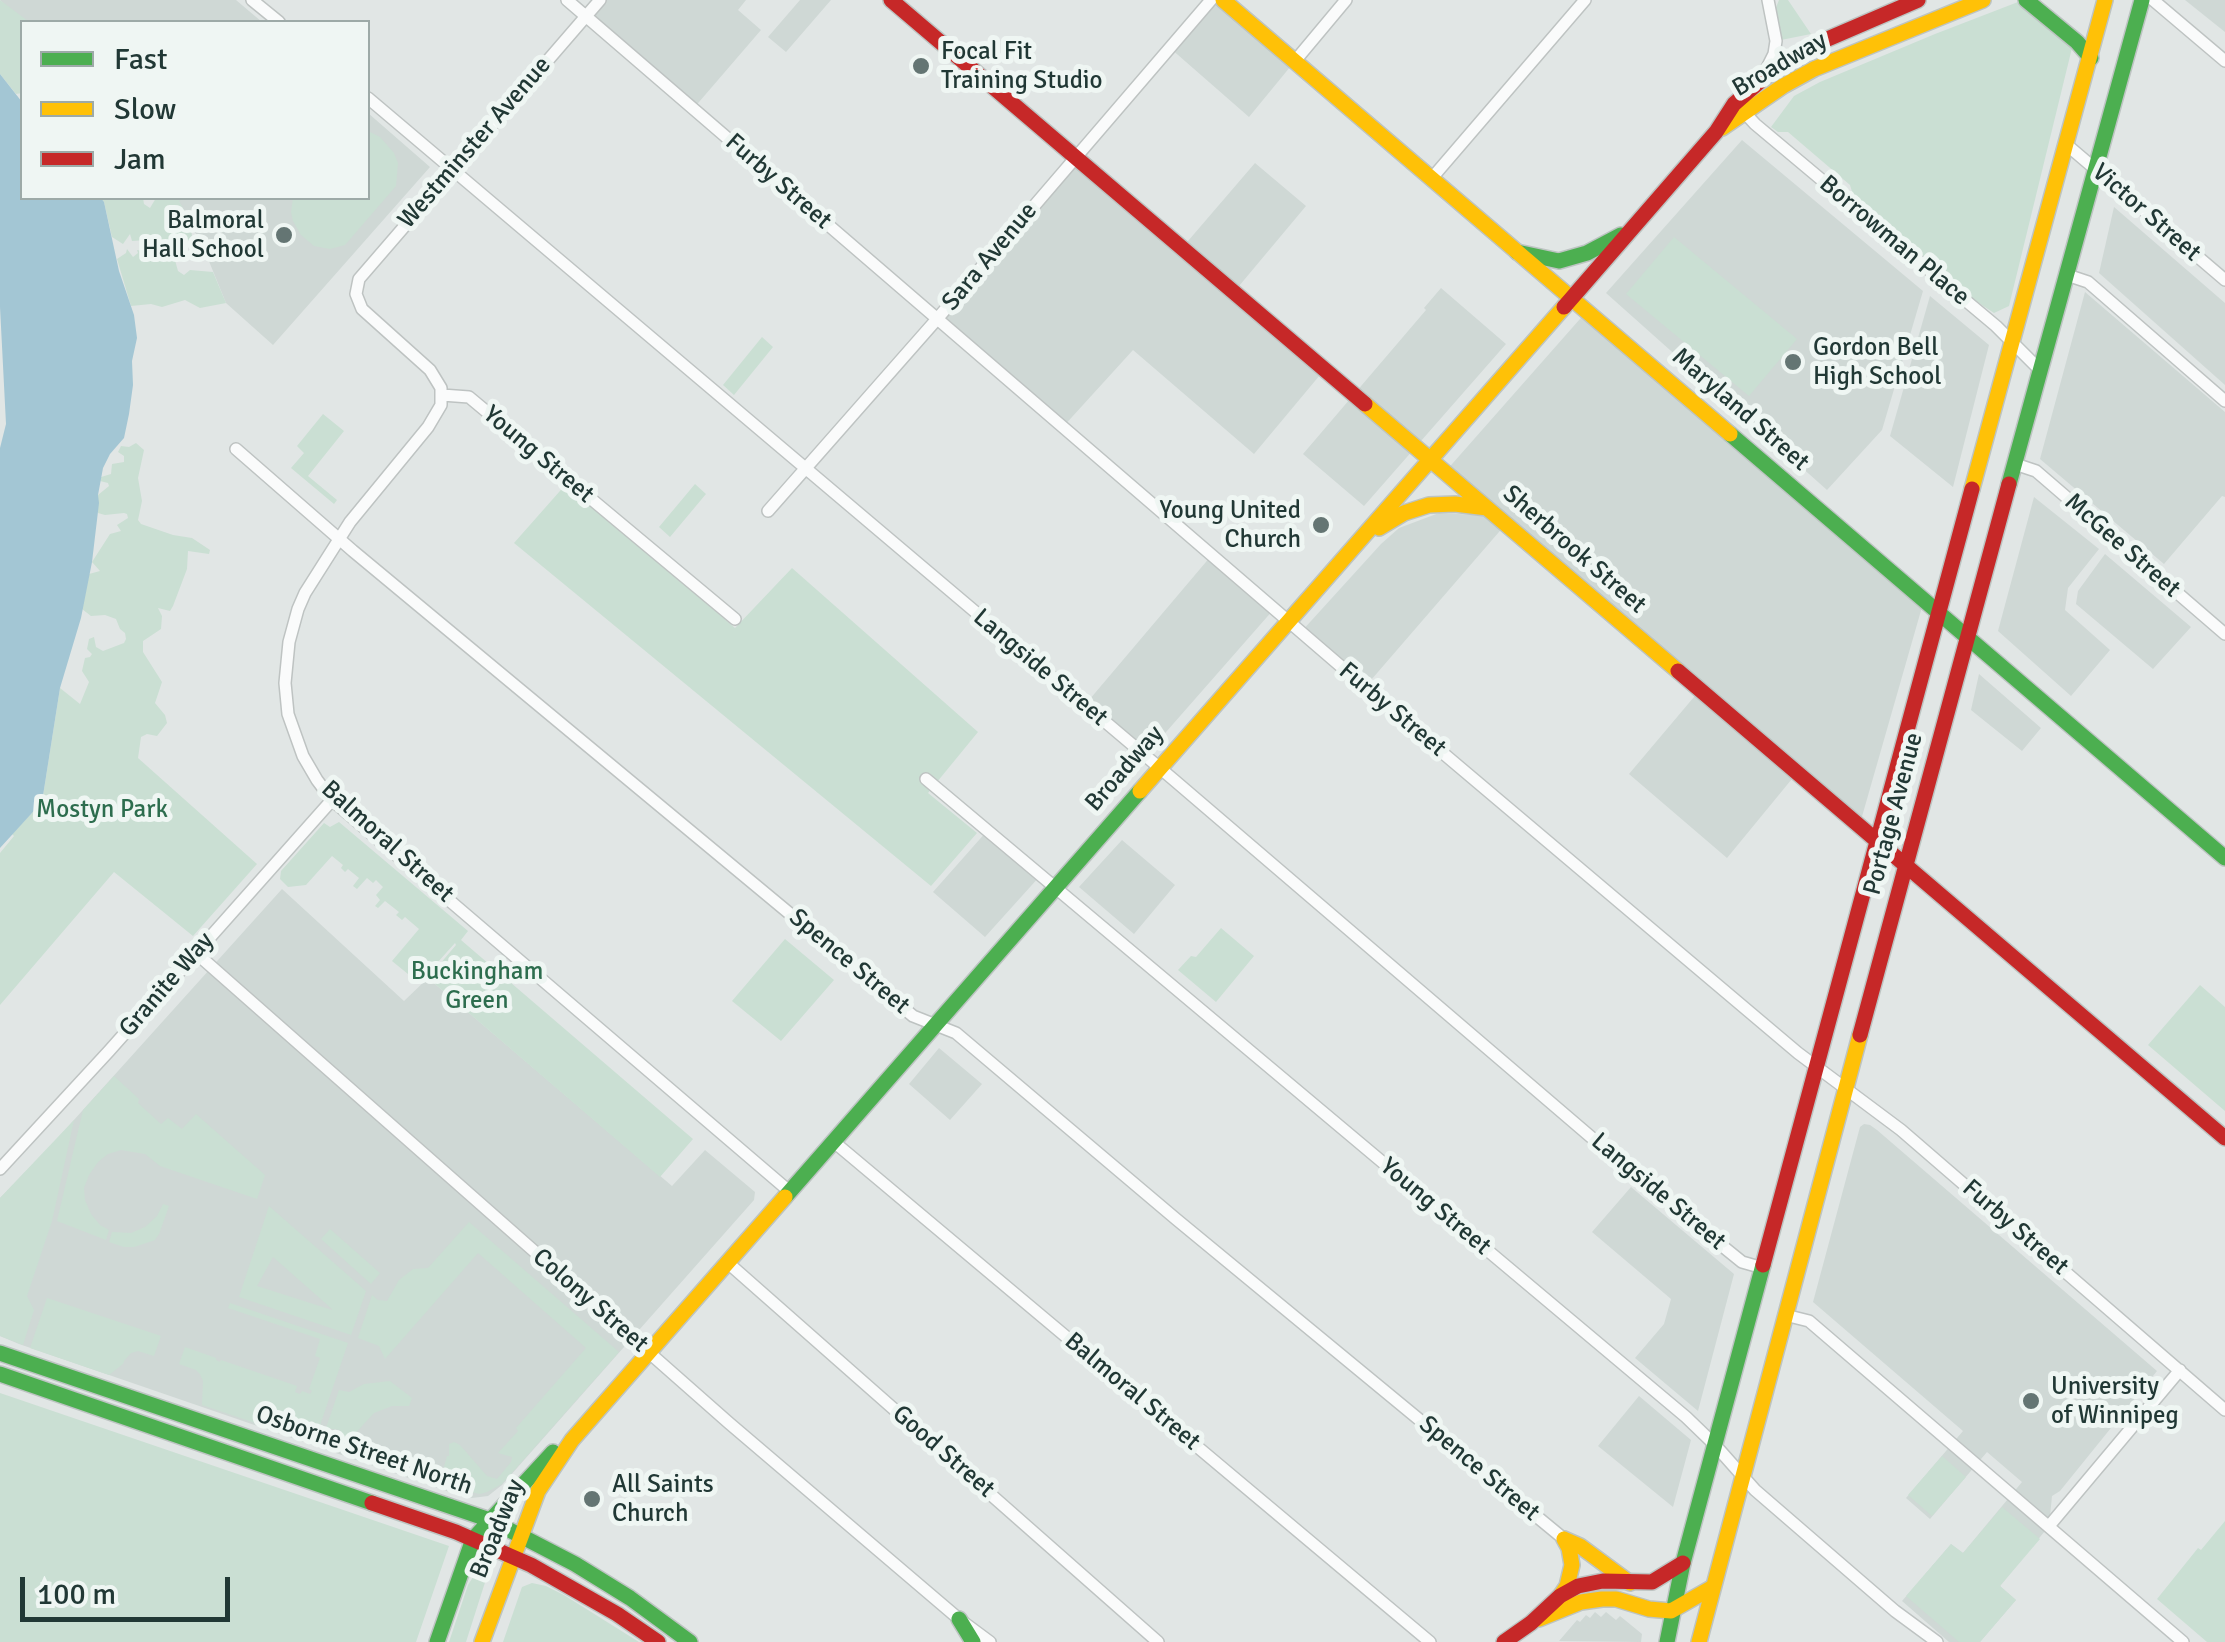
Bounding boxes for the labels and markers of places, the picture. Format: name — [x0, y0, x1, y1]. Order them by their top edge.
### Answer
place label: Focal Fit Training Studio — [941, 37, 1103, 96]
marker: Focal Fit Training Studio — [910, 55, 932, 77]
place label: Balmoral Hall School — [142, 206, 264, 265]
marker: Balmoral Hall School — [273, 224, 295, 246]
place label: Gordon Bell High School — [1813, 333, 1942, 392]
marker: Gordon Bell High School — [1782, 351, 1804, 373]
place label: Young United Church — [1160, 496, 1301, 555]
marker: Young United Church — [1310, 514, 1332, 536]
place label: University of Winnipeg — [2051, 1372, 2179, 1431]
marker: University of Winnipeg — [2020, 1390, 2042, 1412]
place label: All Saints Church — [612, 1470, 714, 1529]
marker: All Saints Church — [581, 1488, 603, 1510]

